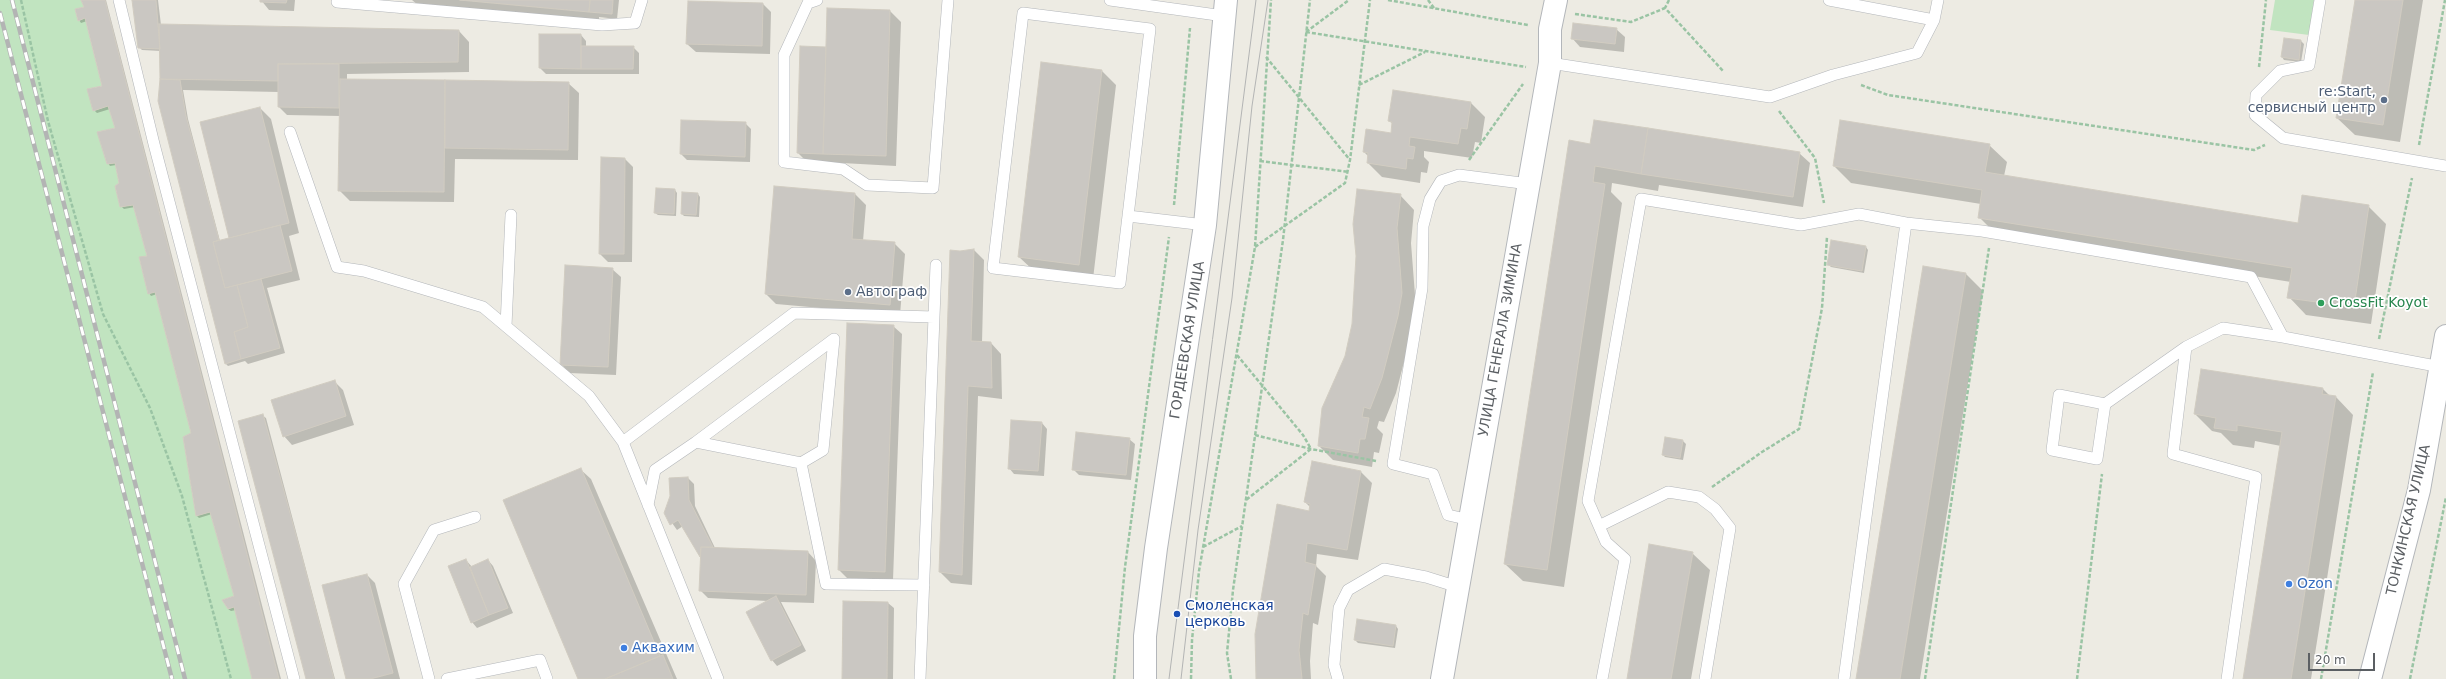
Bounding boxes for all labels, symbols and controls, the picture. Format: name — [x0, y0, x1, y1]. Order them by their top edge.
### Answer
place label: re:Start, сервисный центр — [2248, 84, 2376, 116]
marker: re:Start, сервисный центр — [2379, 95, 2389, 105]
street label: УЛИЦА ГЕНЕРАЛА ЗИМИНА — [1476, 242, 1526, 438]
street label: ГОРДЕЕВСКАЯ УЛИЦА — [1167, 260, 1209, 420]
place label: Автограф — [856, 284, 927, 300]
marker: Автограф — [843, 287, 853, 297]
place label: CrossFit Koyot — [2329, 295, 2428, 311]
marker: CrossFit Koyot — [2316, 298, 2326, 308]
street label: ТОНКИНСКАЯ УЛИЦА — [2383, 443, 2435, 597]
place label: Ozon — [2297, 576, 2333, 592]
marker: Ozon — [2284, 579, 2294, 589]
place label: Смоленская церковь — [1185, 598, 1274, 630]
marker: Смоленская церковь — [1172, 609, 1182, 619]
place label: Аквахим — [632, 640, 695, 656]
marker: Аквахим — [619, 643, 629, 653]
scale bar — [2310, 645, 2377, 671]
text: 20 m — [2315, 653, 2346, 667]

